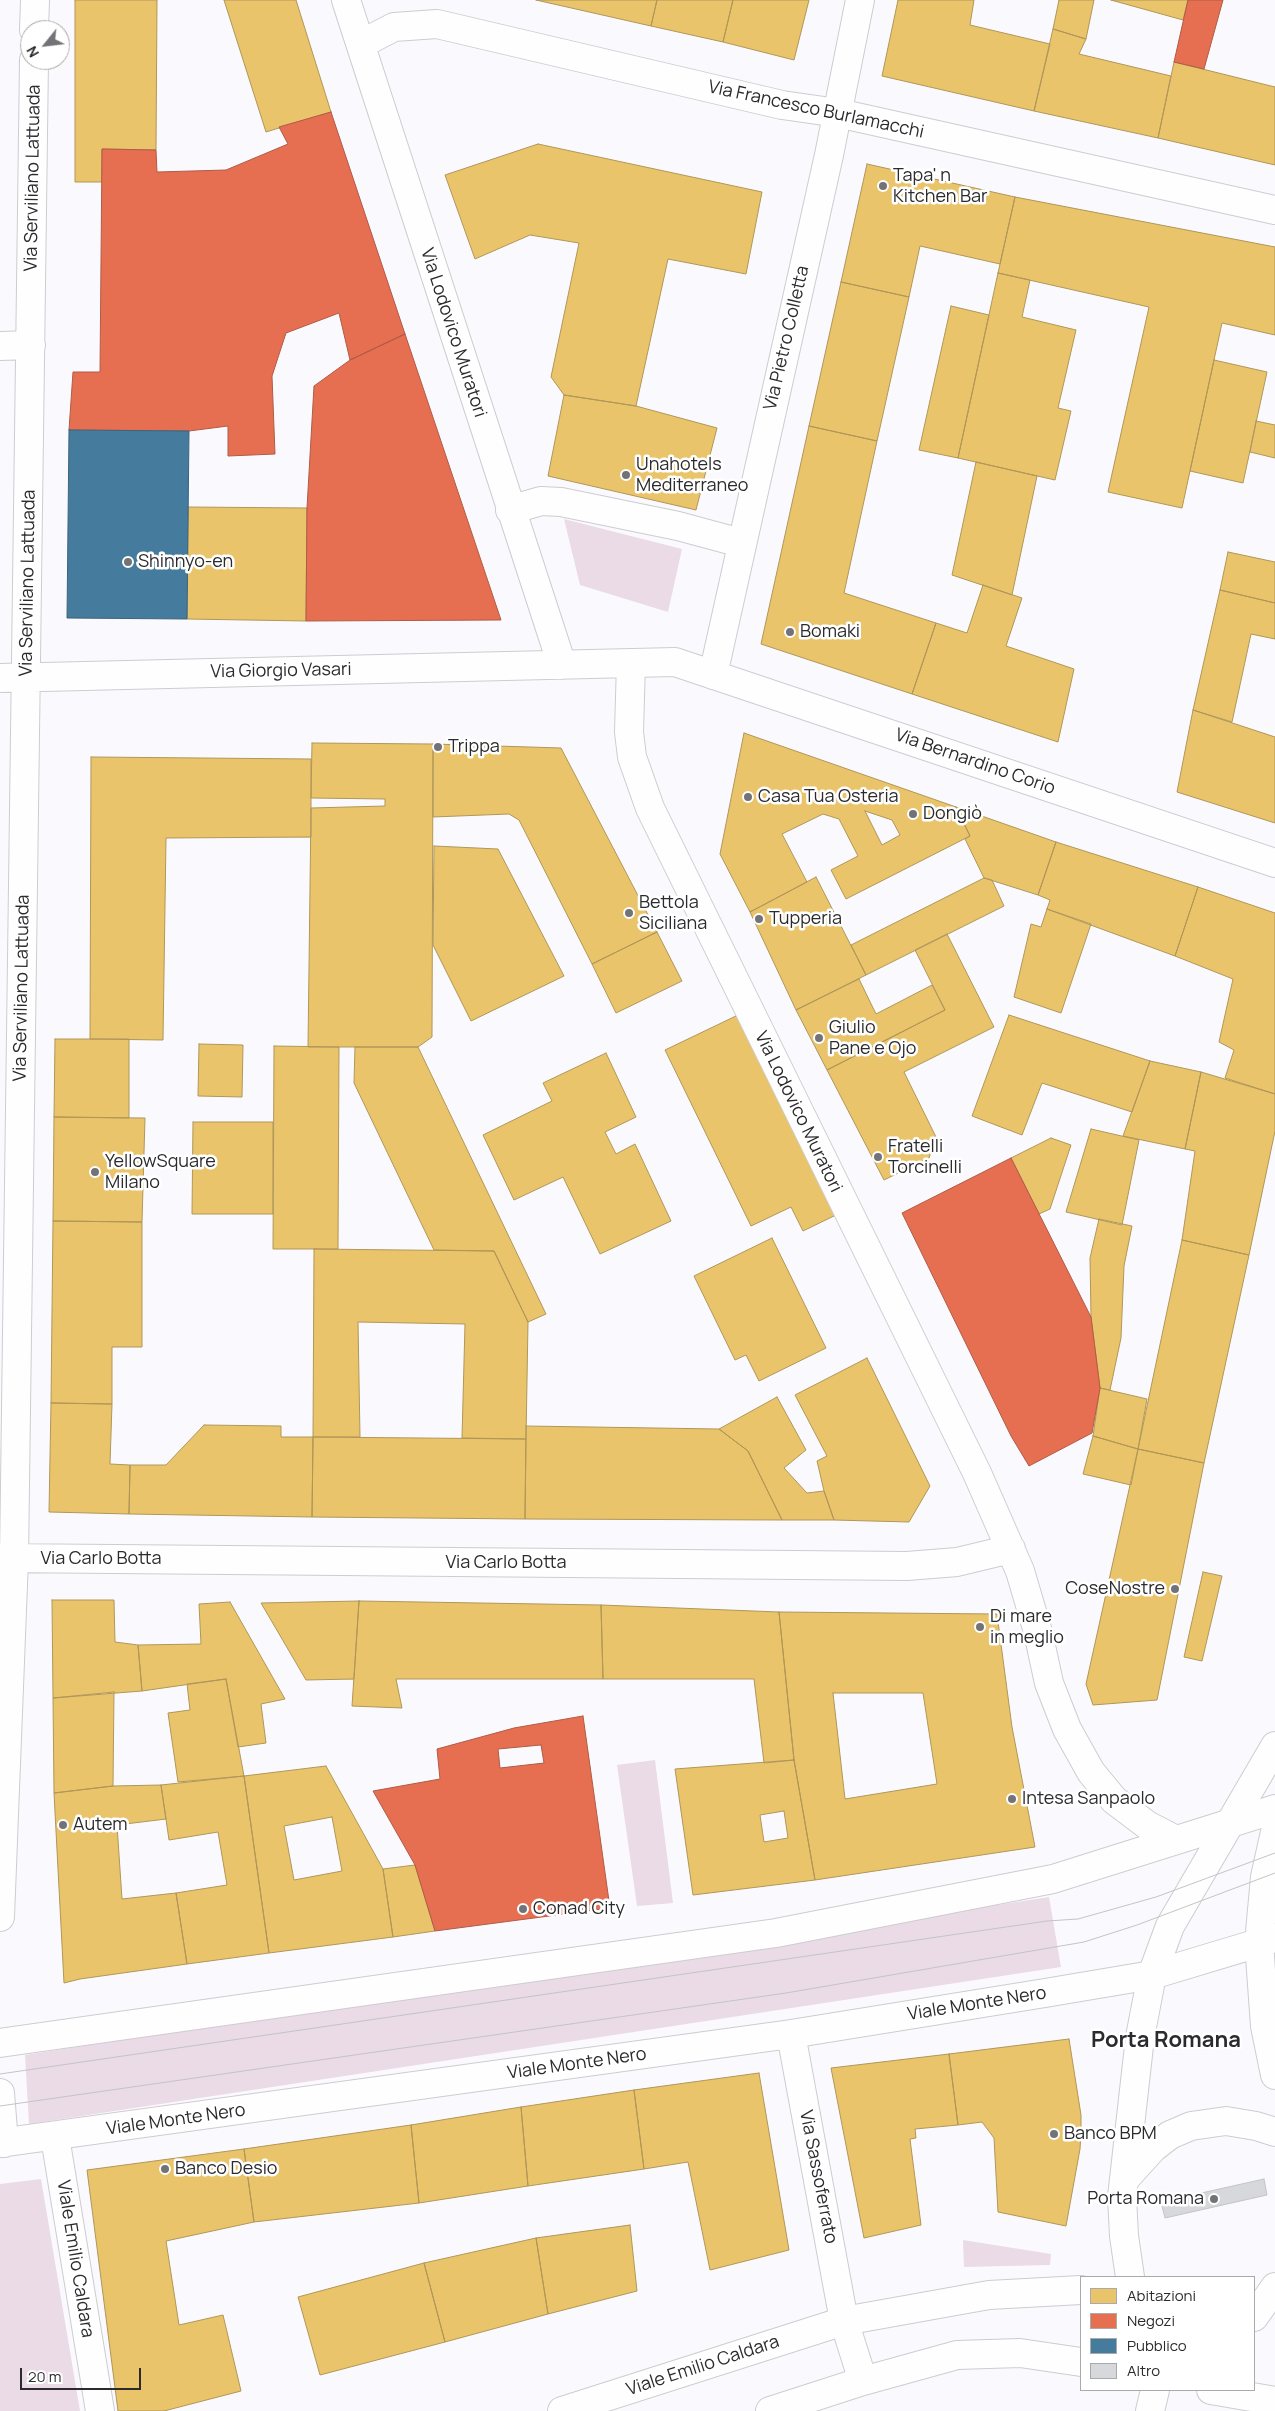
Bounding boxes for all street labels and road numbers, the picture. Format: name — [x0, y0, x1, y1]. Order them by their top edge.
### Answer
street label: Via Francesco Burlamacchi — [706, 77, 926, 143]
street label: Via Serviliano Lattuada — [21, 84, 45, 272]
street label: Via Lodovico Muratori — [415, 246, 491, 420]
street label: Via Pietro Colletta — [760, 264, 814, 412]
street label: Via Serviliano Lattuada — [16, 489, 40, 677]
street label: Via Giorgio Vasari — [210, 659, 352, 683]
street label: Via Bernardino Corio — [892, 724, 1058, 800]
street label: Via Serviliano Lattuada — [10, 894, 34, 1082]
street label: Via Lodovico Muratori — [750, 1028, 846, 1196]
street label: Via Carlo Botta — [40, 1548, 162, 1570]
street label: Via Carlo Botta — [445, 1552, 567, 1574]
street label: Viale Monte Nero — [906, 1982, 1048, 2026]
street label: Viale Monte Nero — [506, 2044, 648, 2084]
street label: Viale Monte Nero — [105, 2100, 247, 2140]
street label: Via Sassoferrato — [794, 2108, 842, 2246]
street label: Viale Emilio Caldara — [52, 2179, 98, 2339]
street label: Viale Emilio Caldara — [624, 2331, 782, 2401]

